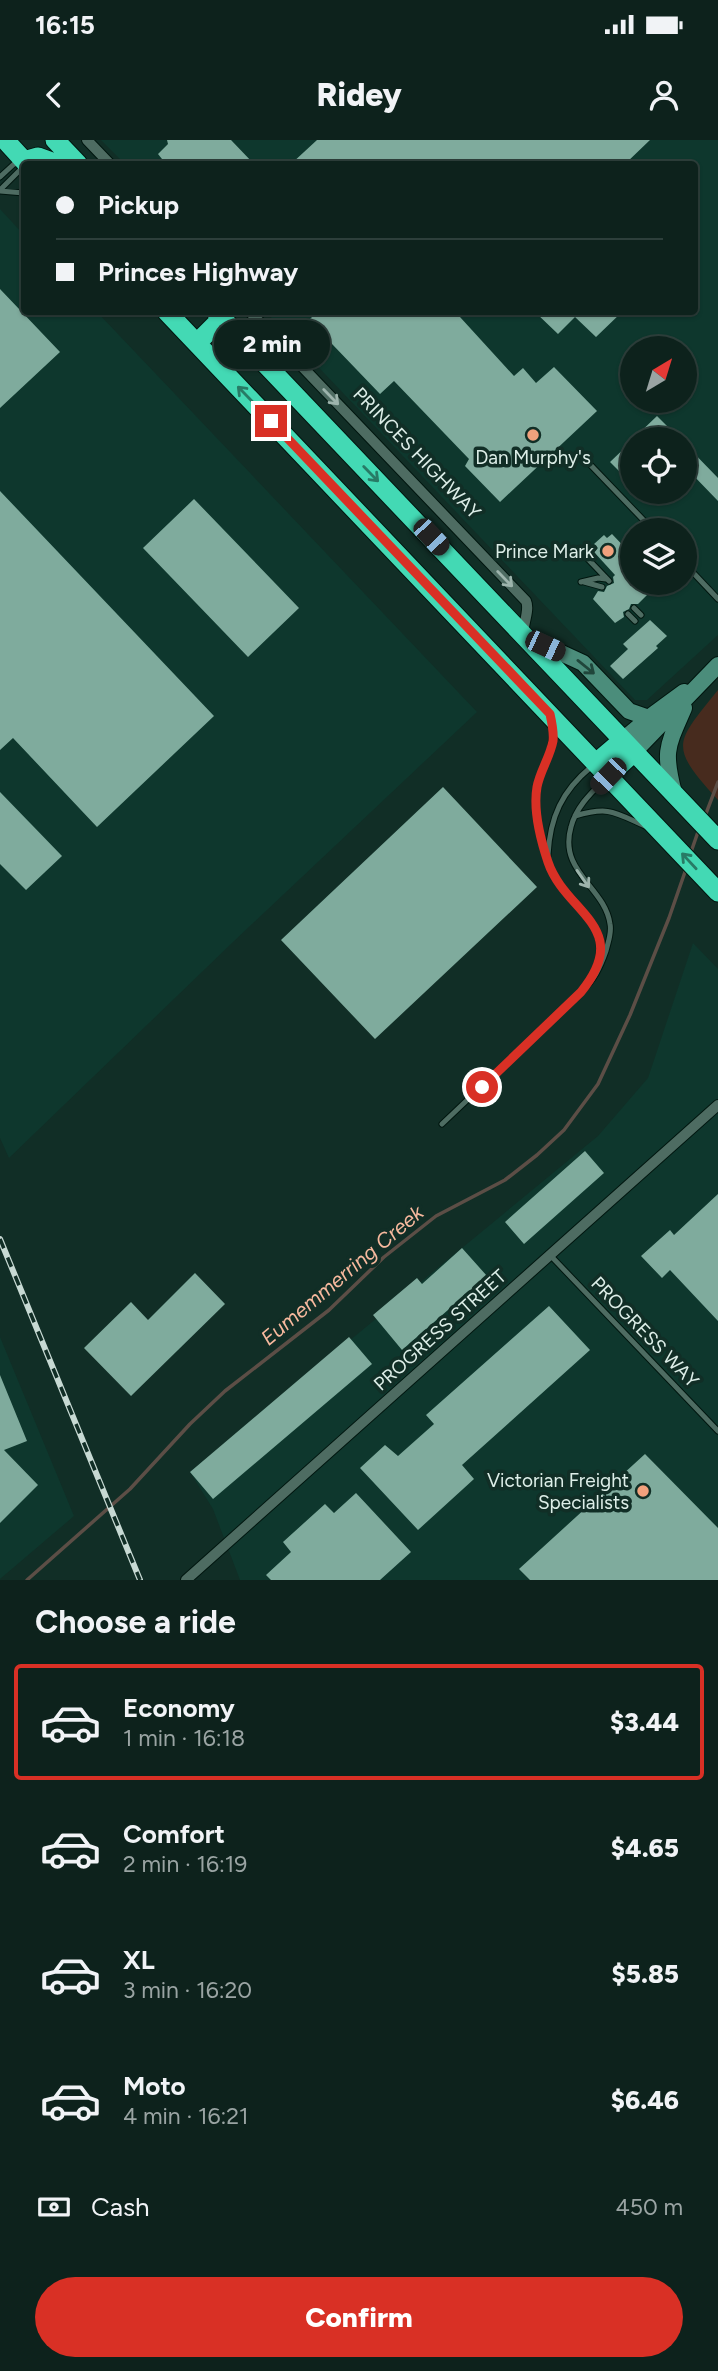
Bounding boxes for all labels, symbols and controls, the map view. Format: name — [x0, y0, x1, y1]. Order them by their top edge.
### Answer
text: 16:15 — [35, 9, 95, 41]
icon: back — [35, 76, 73, 114]
text: Ridey — [316, 76, 402, 114]
icon: person — [645, 76, 683, 114]
text: Pickup — [98, 189, 179, 221]
text: Princes Highway — [98, 256, 298, 288]
callout: 2 min — [213, 320, 329, 369]
text: 2 min — [243, 330, 301, 358]
north arrow — [620, 336, 696, 413]
map controls — [620, 336, 697, 595]
street label: PRINCES HIGHWAY — [348, 382, 486, 524]
one-way arrow — [236, 386, 253, 403]
one-way arrow — [323, 388, 340, 405]
route end — [255, 405, 287, 437]
marker: Dan Murphy's — [525, 427, 541, 443]
button: locate — [620, 427, 697, 504]
place label: Dan Murphy's — [475, 446, 591, 469]
one-way arrow — [362, 465, 379, 482]
car — [409, 514, 454, 560]
button: layers — [620, 518, 697, 595]
place label: Prince Mark — [495, 540, 595, 563]
marker: Prince Mark — [600, 543, 616, 559]
one-way arrow — [496, 570, 513, 587]
car — [522, 628, 569, 664]
one-way arrow — [577, 659, 595, 675]
car — [586, 754, 631, 798]
one-way arrow — [681, 853, 698, 870]
one-way arrow — [576, 869, 590, 888]
route start — [466, 1071, 498, 1103]
water label: Eumemmerring Creek — [256, 1199, 429, 1350]
street label: PROGRESS STREET — [369, 1264, 511, 1396]
street label: PROGRESS WAY — [586, 1272, 704, 1393]
place label: Victorian Freight Specialists — [487, 1469, 629, 1514]
marker: Victorian Freight Specialists — [635, 1483, 651, 1499]
text: Choose a ride — [35, 1603, 236, 1641]
icon: car — [39, 1691, 102, 1754]
text: Economy — [123, 1692, 235, 1724]
text: $3.44 — [610, 1706, 679, 1738]
text: 1 min · 16:18 — [123, 1724, 245, 1752]
icon: car — [39, 1817, 102, 1880]
text: Comfort — [123, 1818, 225, 1850]
text: $4.65 — [611, 1832, 679, 1864]
text: 2 min · 16:19 — [123, 1850, 247, 1878]
icon: car — [39, 1943, 102, 2006]
text: XL — [123, 1944, 155, 1976]
text: $5.85 — [612, 1958, 679, 1990]
text: 3 min · 16:20 — [123, 1976, 252, 2004]
icon: car — [39, 2069, 102, 2132]
text: Moto — [123, 2070, 186, 2102]
text: $6.46 — [611, 2084, 679, 2116]
text: 4 min · 16:21 — [123, 2102, 249, 2130]
icon: cash — [35, 2188, 73, 2226]
text: Cash — [91, 2191, 150, 2223]
text: 450 m — [615, 2193, 683, 2221]
button: Confirm — [35, 2277, 683, 2357]

